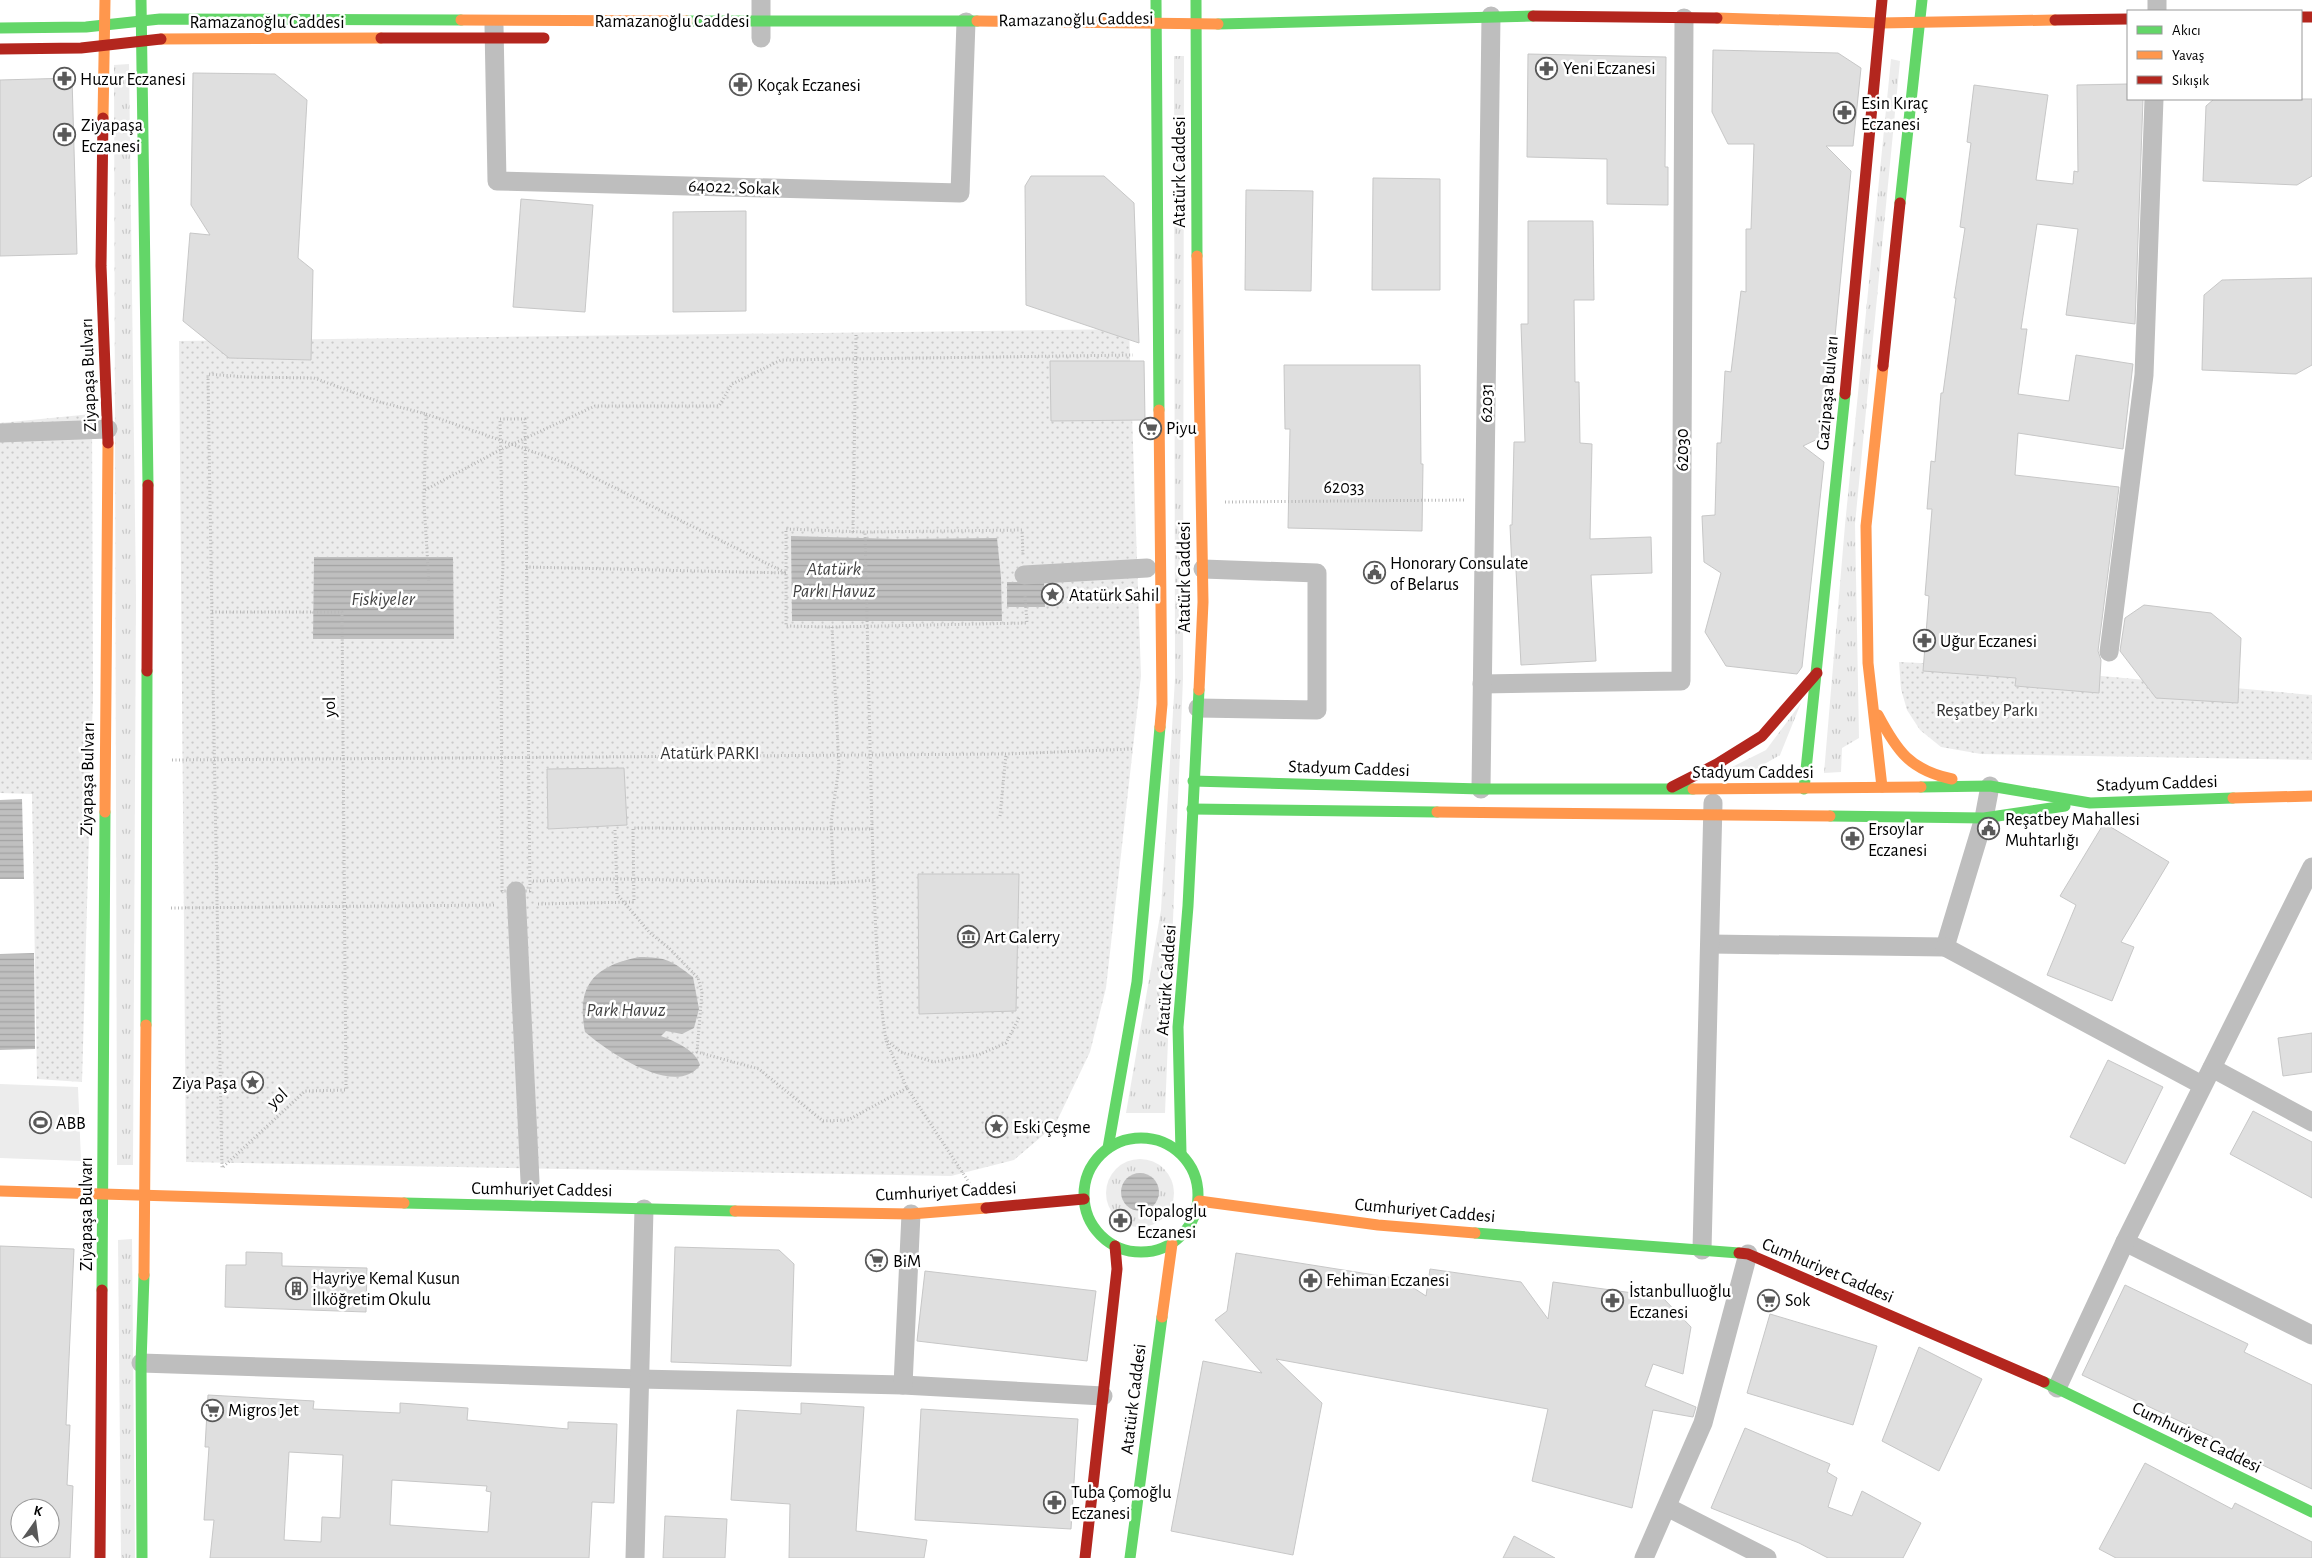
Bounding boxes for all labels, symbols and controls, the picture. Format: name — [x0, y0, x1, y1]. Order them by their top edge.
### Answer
street label: Ramazanoğlu Caddesi — [998, 10, 1154, 30]
legend — [2127, 10, 2302, 100]
street label: Ramazanoğlu Caddesi — [594, 13, 750, 31]
street label: Ramazanoğlu Caddesi — [189, 14, 345, 32]
text: Akıcı — [2172, 23, 2201, 38]
text: Yavaş — [2172, 48, 2204, 63]
pharmacy icon: Yeni Eczanesi — [1535, 56, 1559, 80]
place label: Yeni Eczanesi — [1563, 60, 1656, 78]
pharmacy icon: Huzur Eczanesi — [52, 67, 76, 91]
place label: Huzur Eczanesi — [80, 71, 186, 89]
pharmacy icon: Koçak Eczanesi — [729, 73, 753, 97]
text: Sıkışık — [2172, 73, 2209, 88]
place label: Koçak Eczanesi — [757, 77, 861, 95]
place label: Esin Kıraç Eczanesi — [1861, 95, 1928, 134]
pharmacy icon: Esin Kıraç Eczanesi — [1833, 101, 1857, 125]
street label: Atatürk Caddesi — [1171, 116, 1189, 228]
place label: Ziyapaşa Eczanesi — [81, 117, 143, 156]
pharmacy icon: Ziyapaşa Eczanesi — [53, 123, 77, 147]
street label: 64022. Sokak — [688, 177, 781, 199]
street label: Ziyapaşa Bulvarı — [78, 318, 100, 432]
street label: Gazipaşa Bulvarı — [1814, 335, 1842, 451]
street label: 62031 — [1478, 383, 1496, 423]
supermarket icon: Piyu — [1138, 416, 1162, 440]
place label: Piyu — [1166, 420, 1197, 438]
street label: 62030 — [1674, 428, 1692, 472]
street label: 62033 — [1324, 479, 1365, 497]
street label: Atatürk Caddesi — [1176, 521, 1194, 633]
place label: Honorary Consulate of Belarus — [1390, 555, 1528, 594]
water label: Atatürk Parkı Havuz — [792, 560, 876, 601]
public building icon: Honorary Consulate of Belarus — [1362, 561, 1386, 585]
place icon: Atatürk Sahil — [1041, 583, 1065, 607]
place label: Atatürk Sahil — [1069, 587, 1159, 605]
water label: Fiskiyeler — [351, 590, 416, 609]
pharmacy icon: Uğur Eczanesi — [1912, 629, 1936, 653]
place label: Uğur Eczanesi — [1940, 633, 2037, 651]
street label: yol — [321, 696, 339, 718]
park label: Reşatbey Parkı — [1936, 702, 2038, 720]
street label: Ziyapaşa Bulvarı — [78, 722, 98, 836]
park label: Atatürk PARKI — [660, 745, 760, 763]
street label: Stadyum Caddesi — [1288, 758, 1410, 780]
street label: Stadyum Caddesi — [1692, 764, 1814, 782]
street label: Stadyum Caddesi — [2096, 773, 2218, 795]
place label: Reşatbey Mahallesi Muhtarlığı — [2005, 811, 2140, 850]
public building icon: Reşatbey Mahallesi Muhtarlığı — [1977, 817, 2001, 841]
place label: Ersoylar Eczanesi — [1868, 821, 1927, 860]
pharmacy icon: Ersoylar Eczanesi — [1840, 827, 1864, 851]
street label: Atatürk Caddesi — [1154, 924, 1180, 1036]
museum icon: Art Galerry — [956, 925, 980, 949]
place label: Art Galerry — [984, 929, 1060, 947]
water label: Park Havuz — [586, 1001, 666, 1020]
place icon: Ziya Paşa — [241, 1071, 265, 1095]
place label: Ziya Paşa — [172, 1075, 237, 1093]
street label: yol — [263, 1085, 291, 1113]
sports icon: ABB — [28, 1111, 52, 1135]
place label: ABB — [56, 1115, 86, 1133]
place icon: Eski Çeşme — [985, 1115, 1009, 1139]
place label: Eski Çeşme — [1013, 1119, 1091, 1137]
street label: Ziyapaşa Bulvarı — [78, 1157, 96, 1271]
street label: Cumhuriyet Caddesi — [875, 1179, 1017, 1205]
street label: Cumhuriyet Caddesi — [471, 1180, 613, 1200]
street label: Cumhuriyet Caddesi — [1354, 1196, 1496, 1226]
place label: Topaloglu Eczanesi — [1137, 1203, 1207, 1242]
pharmacy icon: Topaloglu Eczanesi — [1109, 1209, 1133, 1233]
street label: Cumhuriyet Caddesi — [1759, 1235, 1896, 1307]
supermarket icon: BiM — [865, 1249, 889, 1273]
place label: BiM — [893, 1253, 921, 1271]
pharmacy icon: Fehiman Eczanesi — [1298, 1268, 1322, 1292]
place label: Hayriye Kemal Kusun İlköğretim Okulu — [312, 1270, 460, 1309]
place label: Fehiman Eczanesi — [1326, 1272, 1449, 1290]
building icon: Hayriye Kemal Kusun İlköğretim Okulu — [284, 1276, 308, 1300]
place label: İstanbulluoğlu Eczanesi — [1629, 1281, 1731, 1322]
supermarket icon: Sok — [1757, 1288, 1781, 1312]
pharmacy icon: İstanbulluoğlu Eczanesi — [1601, 1289, 1625, 1313]
place label: Sok — [1785, 1292, 1811, 1310]
street label: Atatürk Caddesi — [1118, 1343, 1150, 1456]
supermarket icon: Migros Jet — [200, 1398, 224, 1422]
street label: Cumhuriyet Caddesi — [2129, 1399, 2264, 1477]
place label: Migros Jet — [228, 1402, 299, 1420]
place label: Tuba Çomoğlu Eczanesi — [1071, 1484, 1172, 1523]
pharmacy icon: Tuba Çomoğlu Eczanesi — [1043, 1490, 1067, 1514]
north arrow — [10, 1498, 60, 1548]
text: K — [32, 1504, 44, 1519]

